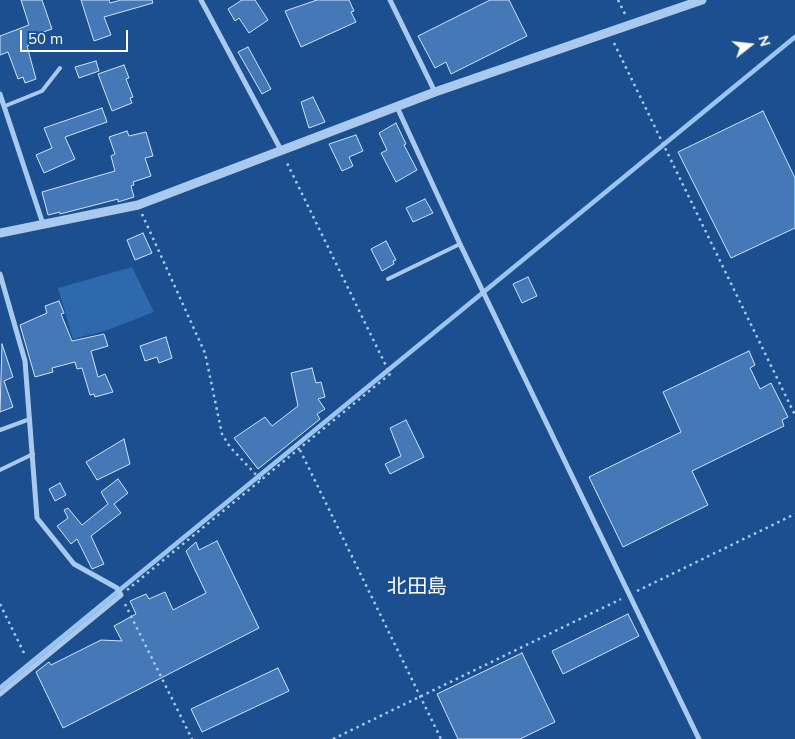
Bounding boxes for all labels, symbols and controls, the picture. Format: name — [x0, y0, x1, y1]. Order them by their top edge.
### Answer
scale bar — [22, 20, 130, 52]
north arrow — [725, 20, 775, 70]
text: 50 m — [28, 29, 63, 48]
text: N — [754, 33, 775, 48]
district label: 北田島 — [387, 575, 447, 599]

